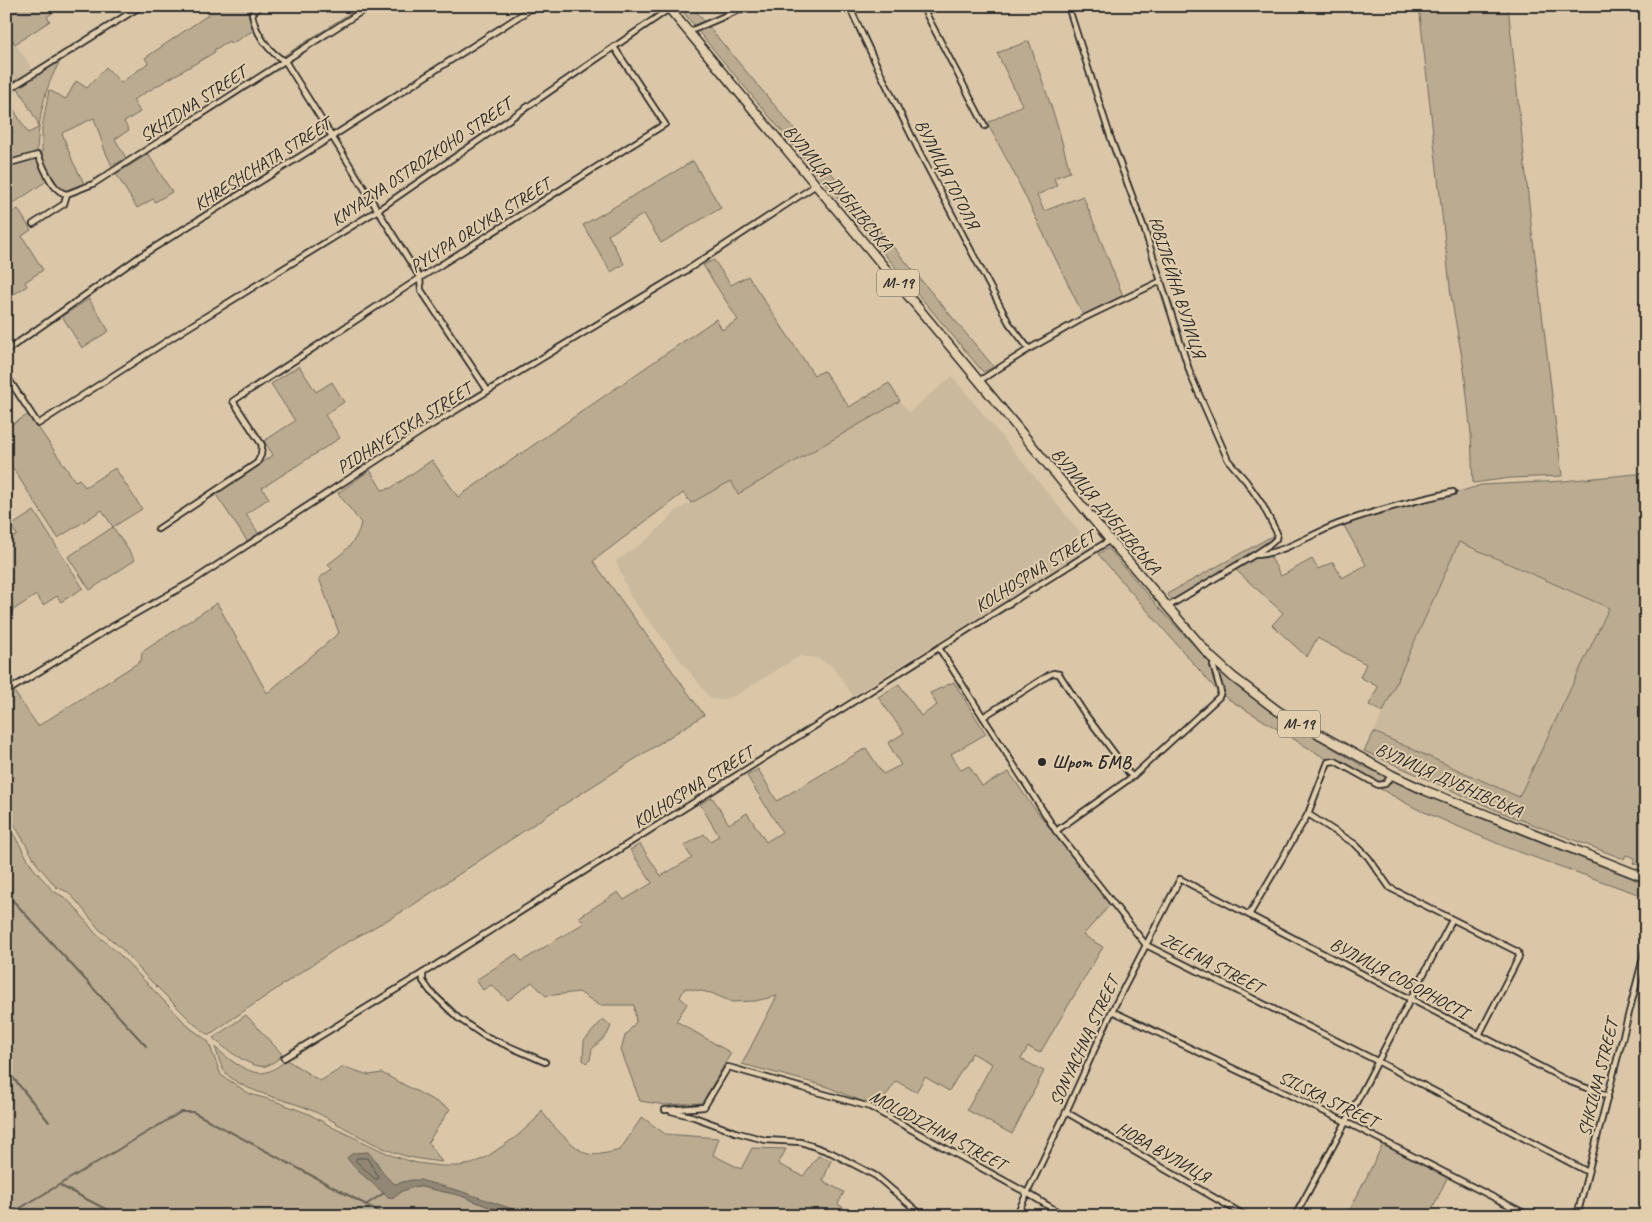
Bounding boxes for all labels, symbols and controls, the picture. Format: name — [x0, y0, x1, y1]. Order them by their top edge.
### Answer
street label: SKHIDNA STREET — [136, 59, 254, 147]
street label: KNYAZYA OSTROZKOHO STREET — [326, 91, 520, 231]
street label: KHRESHCHATA STREET — [190, 111, 338, 215]
street label: ВУЛИЦЯ ГОГОЛЯ — [910, 116, 985, 234]
street label: ВУЛИЦЯ ДУБНІВСЬКА — [779, 120, 898, 256]
street label: PYLYPA ORLYKA STREET — [406, 171, 557, 277]
street label: ЮВІЛЕЙНА ВУЛИЦЯ — [1144, 214, 1211, 363]
road number: М-19 — [877, 270, 919, 296]
street label: PIDHAYETSKA STREET — [333, 375, 479, 478]
street label: ВУЛИЦЯ ДУБНІВСЬКА — [1047, 443, 1166, 579]
street label: KOLHOSPNA STREET — [971, 523, 1102, 617]
road number: М-19 — [1278, 711, 1320, 738]
street label: ВУЛИЦЯ ДУБНІВСЬКА — [1372, 738, 1527, 823]
street label: KOLHOSPNA STREET — [629, 739, 760, 833]
place label: Шрот БМВ — [1052, 751, 1132, 773]
marker: Шрот БМВ — [1036, 756, 1048, 768]
street label: ZELENA STREET — [1157, 928, 1270, 1000]
street label: ВУЛИЦЯ СОБОРНОСТІ — [1326, 932, 1475, 1025]
street label: SONYACHNA STREET — [1044, 970, 1125, 1109]
street label: SHKILNA STREET — [1573, 1013, 1624, 1139]
street label: SILSKA STREET — [1275, 1066, 1385, 1134]
street label: MOLODIZHNA STREET — [866, 1085, 1013, 1177]
street label: НОВА ВУЛИЦЯ — [1113, 1117, 1216, 1189]

